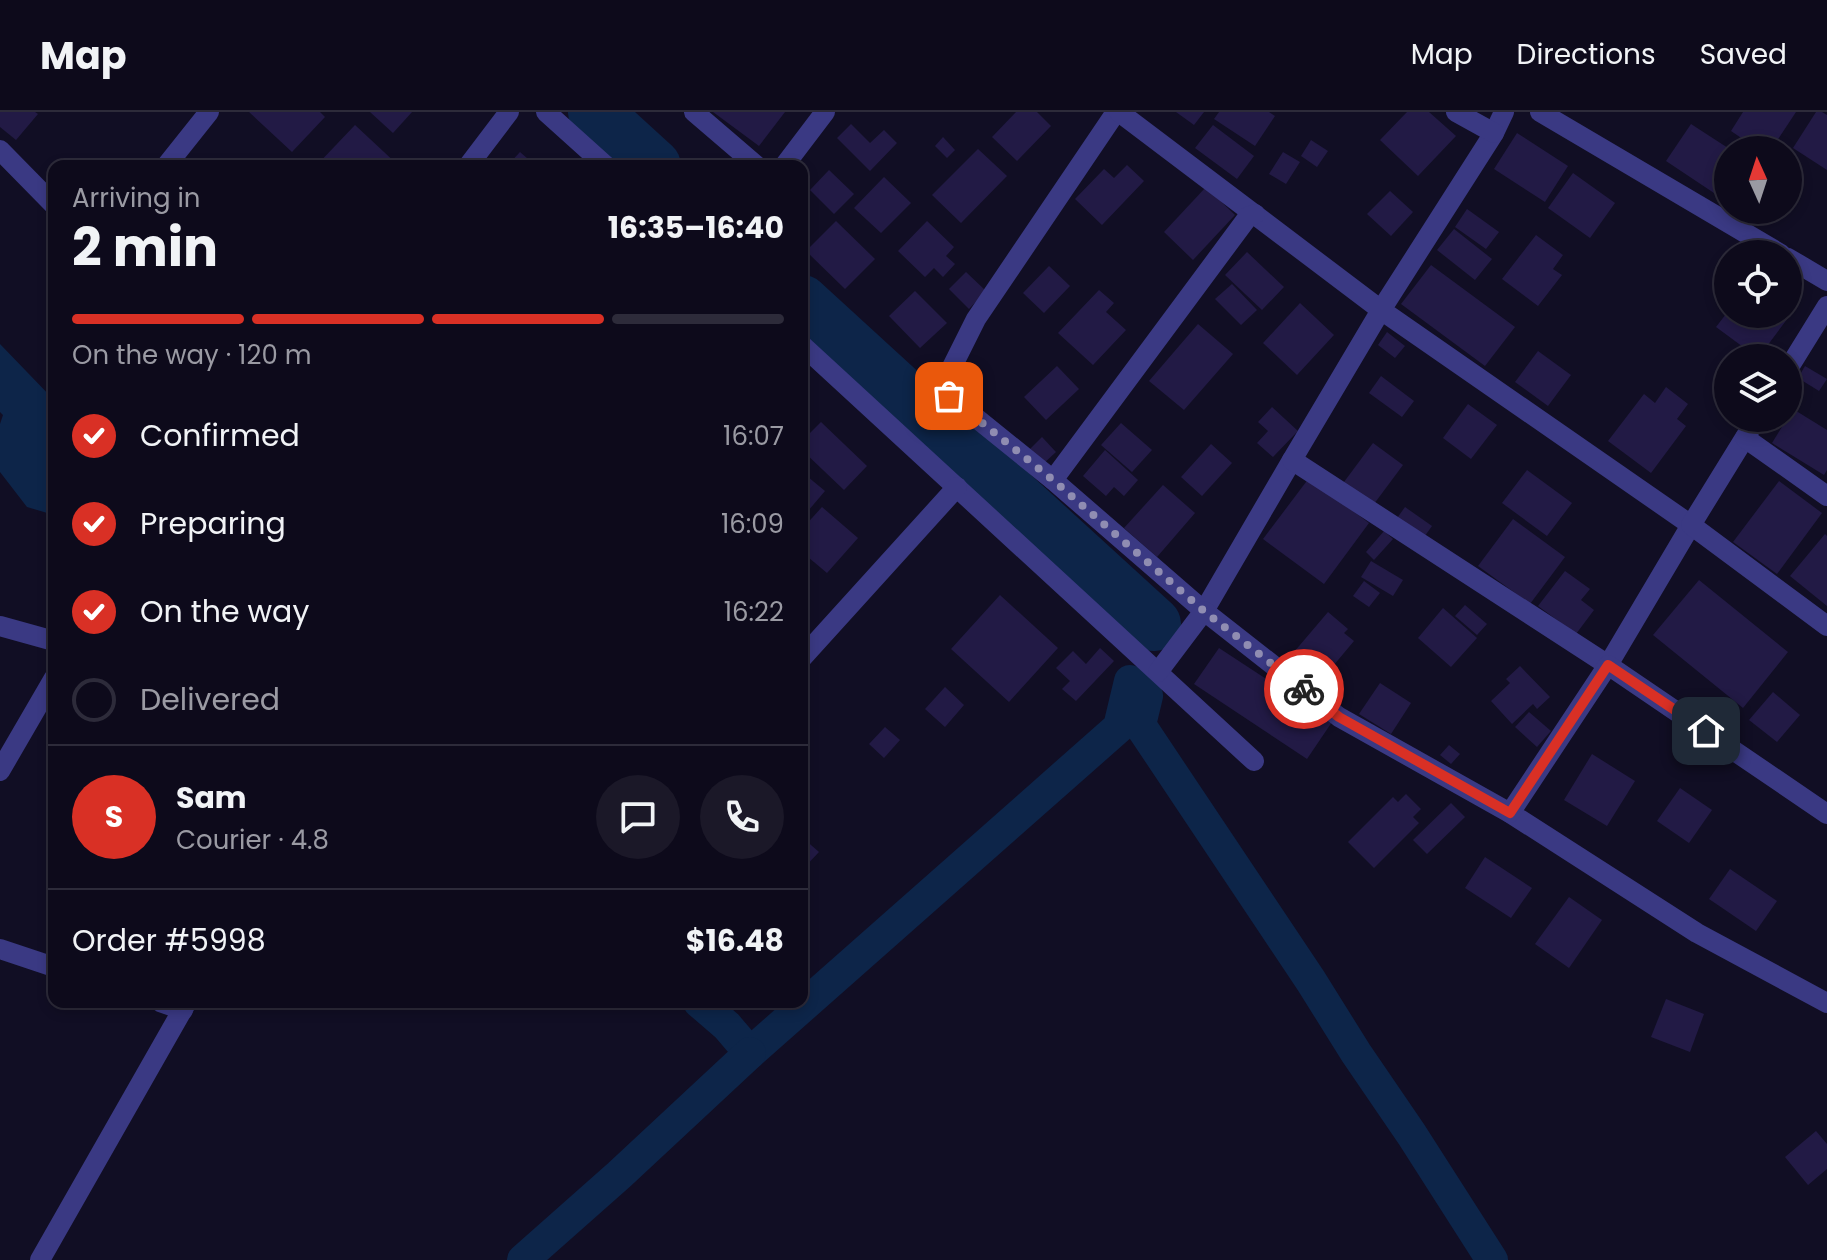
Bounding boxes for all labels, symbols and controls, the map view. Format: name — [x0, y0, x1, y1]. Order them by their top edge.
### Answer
text: Map — [40, 29, 127, 82]
text: Map — [1411, 35, 1473, 74]
text: Directions — [1517, 35, 1656, 74]
text: Saved — [1700, 35, 1787, 74]
north arrow — [1714, 136, 1802, 224]
map controls — [1714, 136, 1802, 432]
text: Arriving in — [72, 180, 201, 216]
text: 16:35–16:40 — [608, 206, 784, 249]
text: 2 min — [72, 211, 218, 284]
button: locate — [1714, 240, 1802, 328]
text: On the way · 120 m — [72, 337, 311, 373]
button: layers — [1714, 344, 1802, 432]
pin — [915, 362, 983, 430]
icon: bag — [927, 374, 971, 418]
icon: check — [72, 414, 116, 458]
text: Confirmed — [140, 414, 300, 457]
text: 16:07 — [723, 418, 784, 454]
icon: check — [72, 502, 116, 546]
text: Preparing — [140, 502, 286, 545]
text: 16:09 — [721, 506, 784, 542]
icon: check — [72, 590, 116, 634]
text: On the way — [140, 590, 309, 633]
text: 16:22 — [724, 594, 784, 630]
courier — [1264, 649, 1344, 729]
icon: bike — [1282, 667, 1326, 711]
text: Delivered — [140, 678, 280, 721]
pin — [1672, 697, 1740, 765]
icon: home — [1684, 709, 1728, 753]
button: chat — [596, 775, 680, 859]
button: phone — [700, 775, 784, 859]
text: Sam — [176, 776, 247, 819]
text: S — [105, 795, 123, 838]
text: Courier · 4.8 — [176, 822, 329, 858]
text: Order #5998 — [72, 919, 266, 962]
text: $16.48 — [686, 919, 784, 962]

